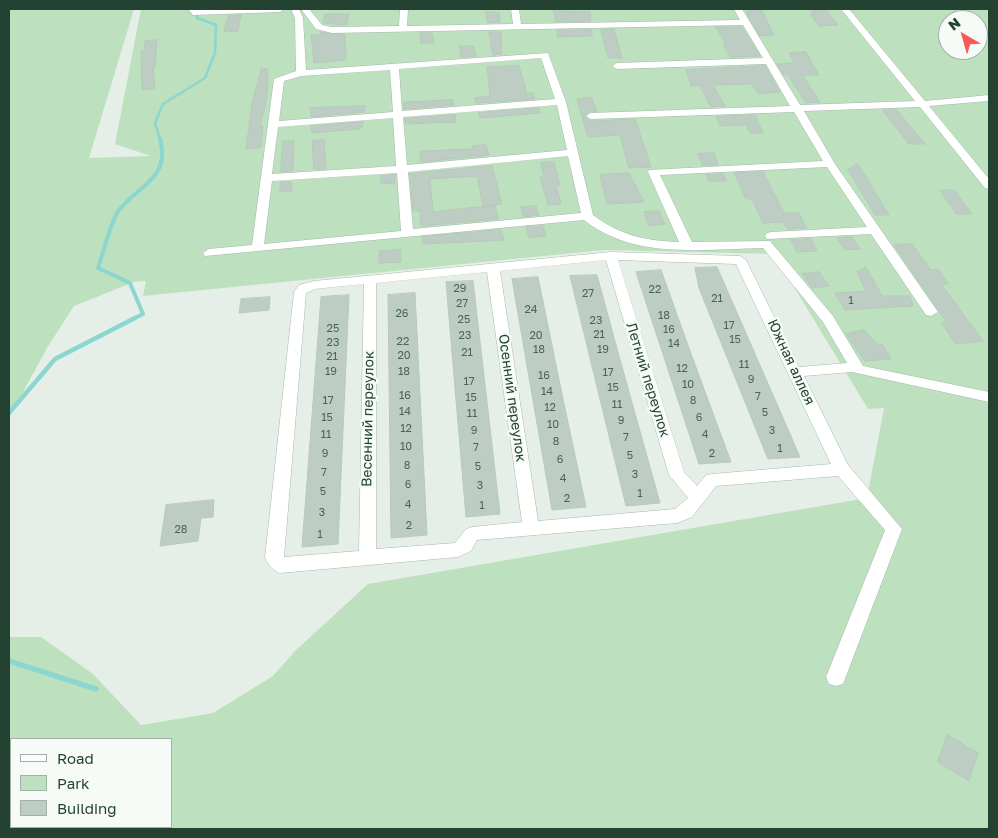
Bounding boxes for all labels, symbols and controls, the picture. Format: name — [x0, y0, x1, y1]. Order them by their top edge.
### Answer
north arrow — [938, 10, 988, 60]
text: N — [945, 14, 963, 34]
house number: 29 — [453, 282, 467, 296]
house number: 22 — [649, 283, 661, 297]
house number: 27 — [582, 287, 594, 301]
house number: 21 — [711, 292, 723, 306]
house number: 1 — [848, 294, 854, 308]
house number: 27 — [456, 297, 468, 311]
house number: 24 — [524, 303, 538, 317]
house number: 26 — [395, 307, 409, 321]
house number: 18 — [658, 309, 670, 323]
house number: 25 — [458, 313, 470, 327]
house number: 23 — [590, 314, 602, 328]
street label: Южная аллея — [764, 316, 818, 408]
house number: 17 — [723, 319, 735, 333]
street label: Летний переулок — [623, 321, 673, 439]
house number: 25 — [327, 322, 339, 336]
house number: 16 — [663, 323, 675, 337]
house number: 21 — [593, 328, 605, 342]
house number: 23 — [459, 329, 471, 343]
house number: 20 — [529, 329, 543, 343]
street label: Осенний переулок — [495, 333, 529, 463]
house number: 15 — [729, 333, 741, 347]
house number: 22 — [397, 335, 409, 349]
house number: 23 — [327, 336, 339, 350]
house number: 14 — [668, 337, 680, 351]
house number: 18 — [533, 343, 545, 357]
house number: 19 — [597, 343, 609, 357]
house number: 21 — [461, 346, 473, 360]
house number: 20 — [397, 349, 411, 363]
house number: 21 — [326, 350, 338, 364]
street label: Весенний переулок — [358, 351, 378, 487]
house number: 11 — [739, 358, 749, 372]
house number: 12 — [676, 362, 688, 376]
house number: 19 — [325, 365, 337, 379]
house number: 18 — [398, 365, 410, 379]
house number: 17 — [602, 366, 614, 380]
house number: 16 — [538, 369, 550, 383]
house number: 9 — [748, 373, 754, 387]
house number: 17 — [463, 375, 475, 389]
house number: 10 — [682, 378, 694, 392]
house number: 15 — [607, 381, 619, 395]
house number: 14 — [541, 385, 553, 399]
house number: 16 — [399, 389, 411, 403]
house number: 7 — [755, 390, 761, 404]
house number: 15 — [465, 391, 477, 405]
house number: 17 — [322, 394, 334, 408]
house number: 8 — [690, 394, 696, 408]
house number: 11 — [612, 398, 622, 412]
house number: 12 — [544, 401, 556, 415]
house number: 14 — [399, 405, 411, 419]
house number: 5 — [762, 406, 768, 420]
house number: 11 — [467, 407, 477, 421]
house number: 15 — [321, 411, 333, 425]
house number: 6 — [696, 411, 702, 425]
house number: 9 — [618, 414, 624, 428]
house number: 10 — [547, 418, 559, 432]
house number: 12 — [400, 422, 412, 436]
house number: 9 — [471, 424, 477, 438]
house number: 3 — [769, 424, 775, 438]
house number: 11 — [321, 428, 331, 442]
house number: 4 — [702, 428, 708, 442]
house number: 7 — [623, 431, 629, 445]
house number: 8 — [553, 435, 559, 449]
house number: 10 — [400, 440, 412, 454]
house number: 7 — [473, 441, 479, 455]
house number: 1 — [777, 442, 783, 456]
house number: 9 — [322, 447, 328, 461]
house number: 2 — [709, 447, 715, 461]
house number: 5 — [627, 449, 633, 463]
house number: 6 — [557, 453, 563, 467]
house number: 8 — [404, 459, 410, 473]
house number: 5 — [475, 460, 481, 474]
house number: 7 — [321, 466, 327, 480]
house number: 3 — [632, 468, 638, 482]
house number: 4 — [560, 472, 566, 486]
house number: 6 — [405, 478, 411, 492]
house number: 3 — [477, 479, 483, 493]
house number: 5 — [320, 485, 326, 499]
house number: 1 — [637, 487, 643, 501]
house number: 2 — [564, 492, 570, 506]
house number: 4 — [405, 498, 411, 512]
house number: 1 — [479, 499, 485, 513]
house number: 3 — [319, 506, 325, 520]
house number: 2 — [406, 519, 412, 533]
house number: 28 — [174, 523, 188, 537]
house number: 1 — [317, 528, 323, 542]
legend — [10, 738, 172, 828]
text: Road — [57, 749, 94, 767]
text: Park — [57, 774, 89, 792]
text: Building — [57, 799, 117, 817]

